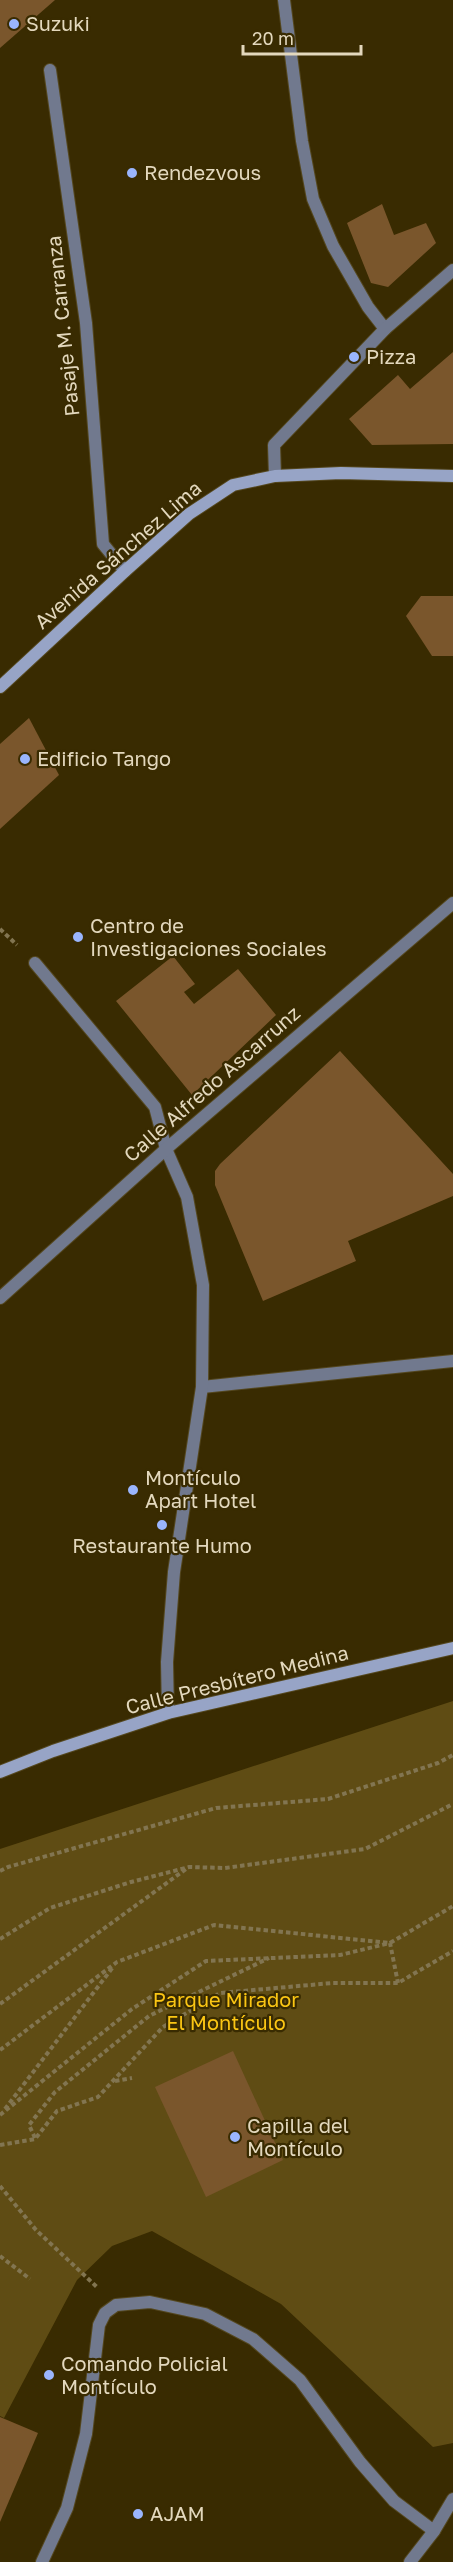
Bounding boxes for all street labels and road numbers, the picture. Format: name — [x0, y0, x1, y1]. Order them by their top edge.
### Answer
street label: Pasaje M. Carranza — [41, 235, 83, 418]
street label: Avenida Sánchez Lima — [29, 475, 206, 633]
street label: Calle Alfredo Ascarrunz — [118, 1000, 304, 1166]
street label: Calle Presbítero Medina — [123, 1640, 351, 1718]

